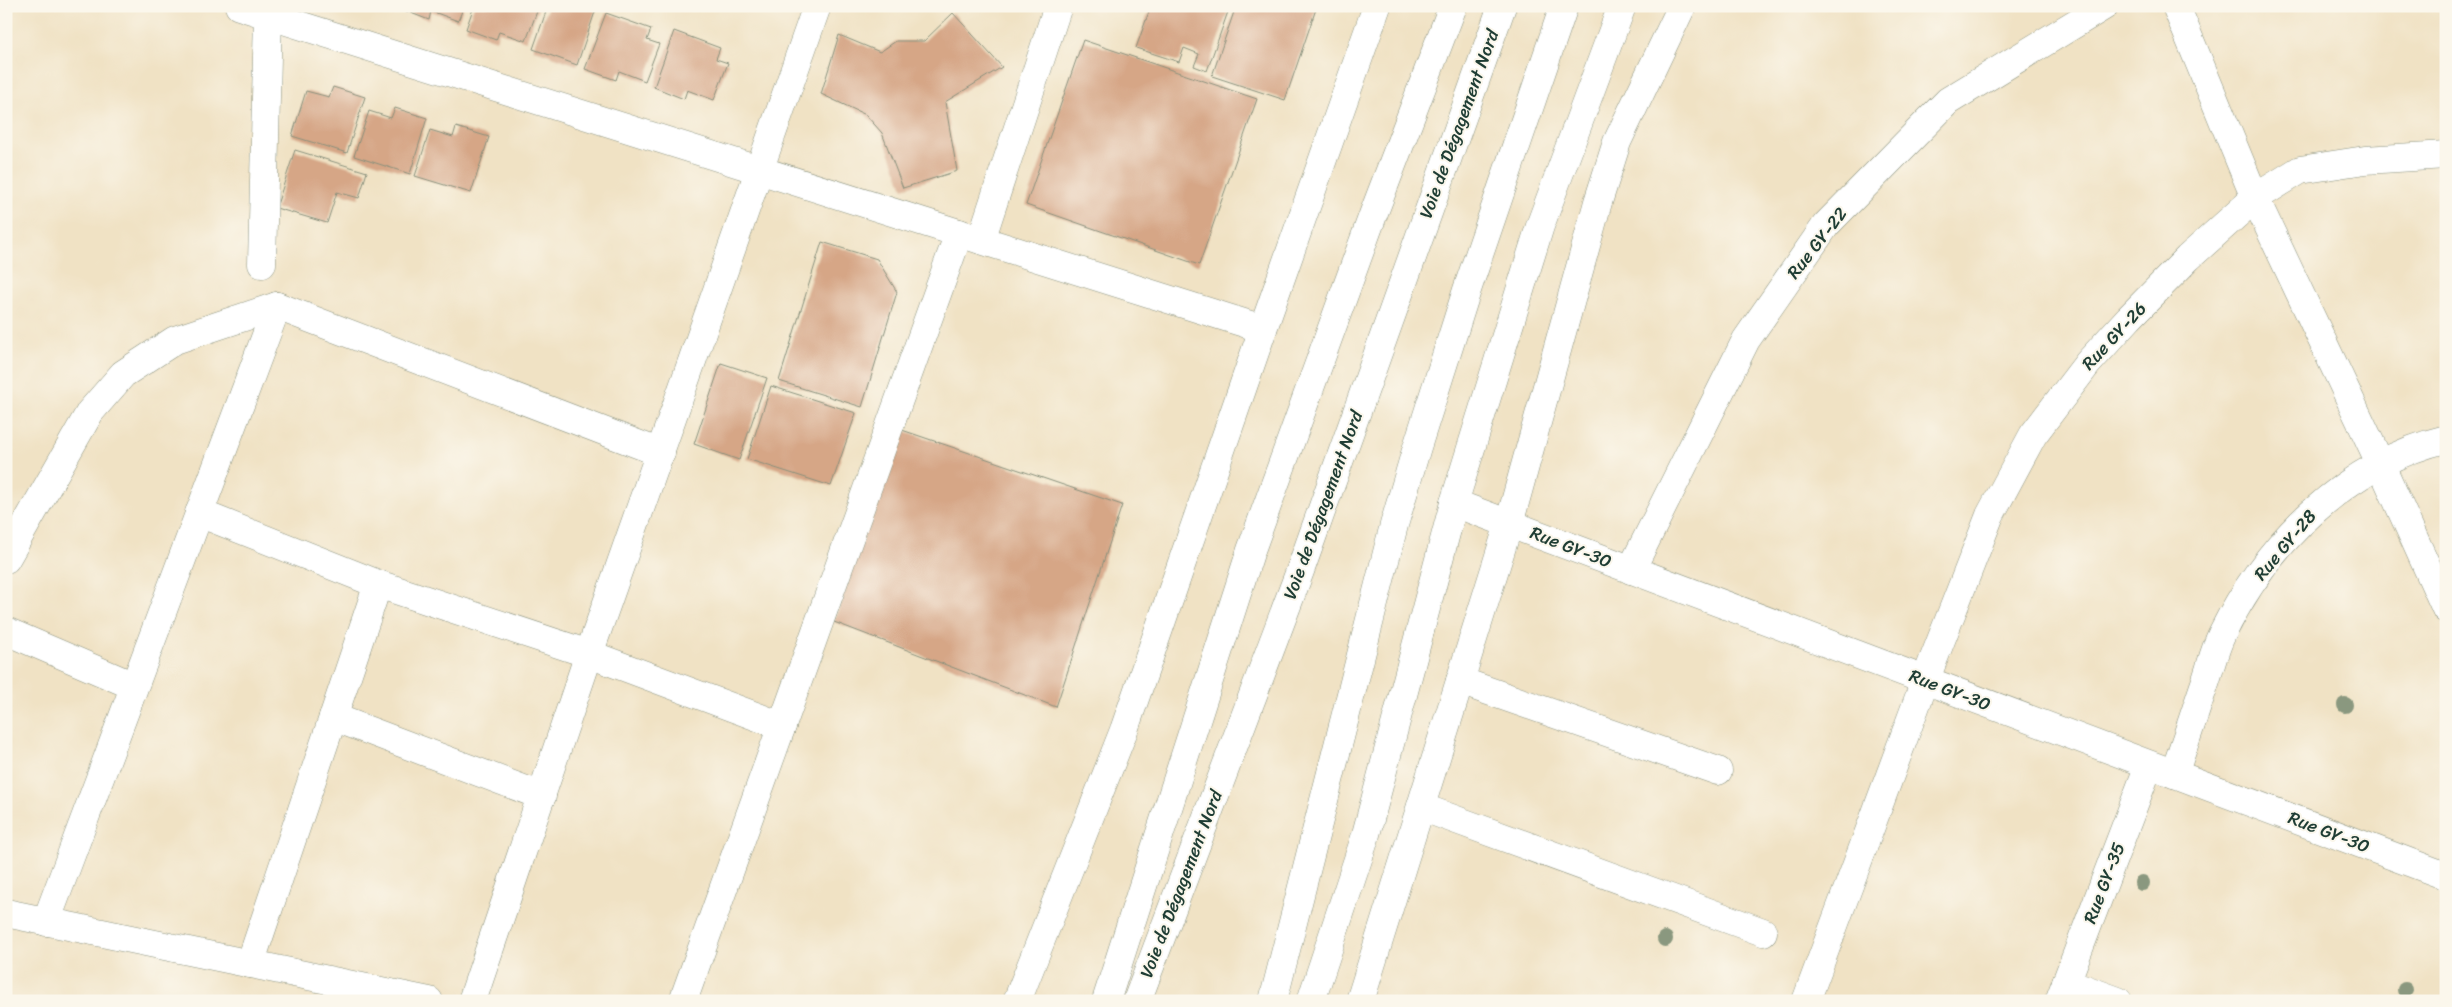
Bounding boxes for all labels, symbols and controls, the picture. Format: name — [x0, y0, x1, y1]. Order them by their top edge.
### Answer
street label: Voie de Dégagement Nord — [1410, 24, 1509, 223]
street label: Rue GY-22 — [1778, 200, 1856, 286]
street label: Rue GY-26 — [2073, 294, 2155, 378]
street label: Voie de Dégagement Nord — [1274, 405, 1373, 604]
street label: Rue GY-28 — [2245, 502, 2325, 588]
street label: Rue GY-30 — [1525, 517, 1617, 577]
street label: Rue GY-30 — [1904, 660, 1996, 720]
street label: Voie de Dégagement Nord — [1130, 784, 1232, 983]
street label: Rue GY-30 — [2283, 802, 2375, 862]
street label: Rue GY-35 — [2074, 838, 2134, 928]

